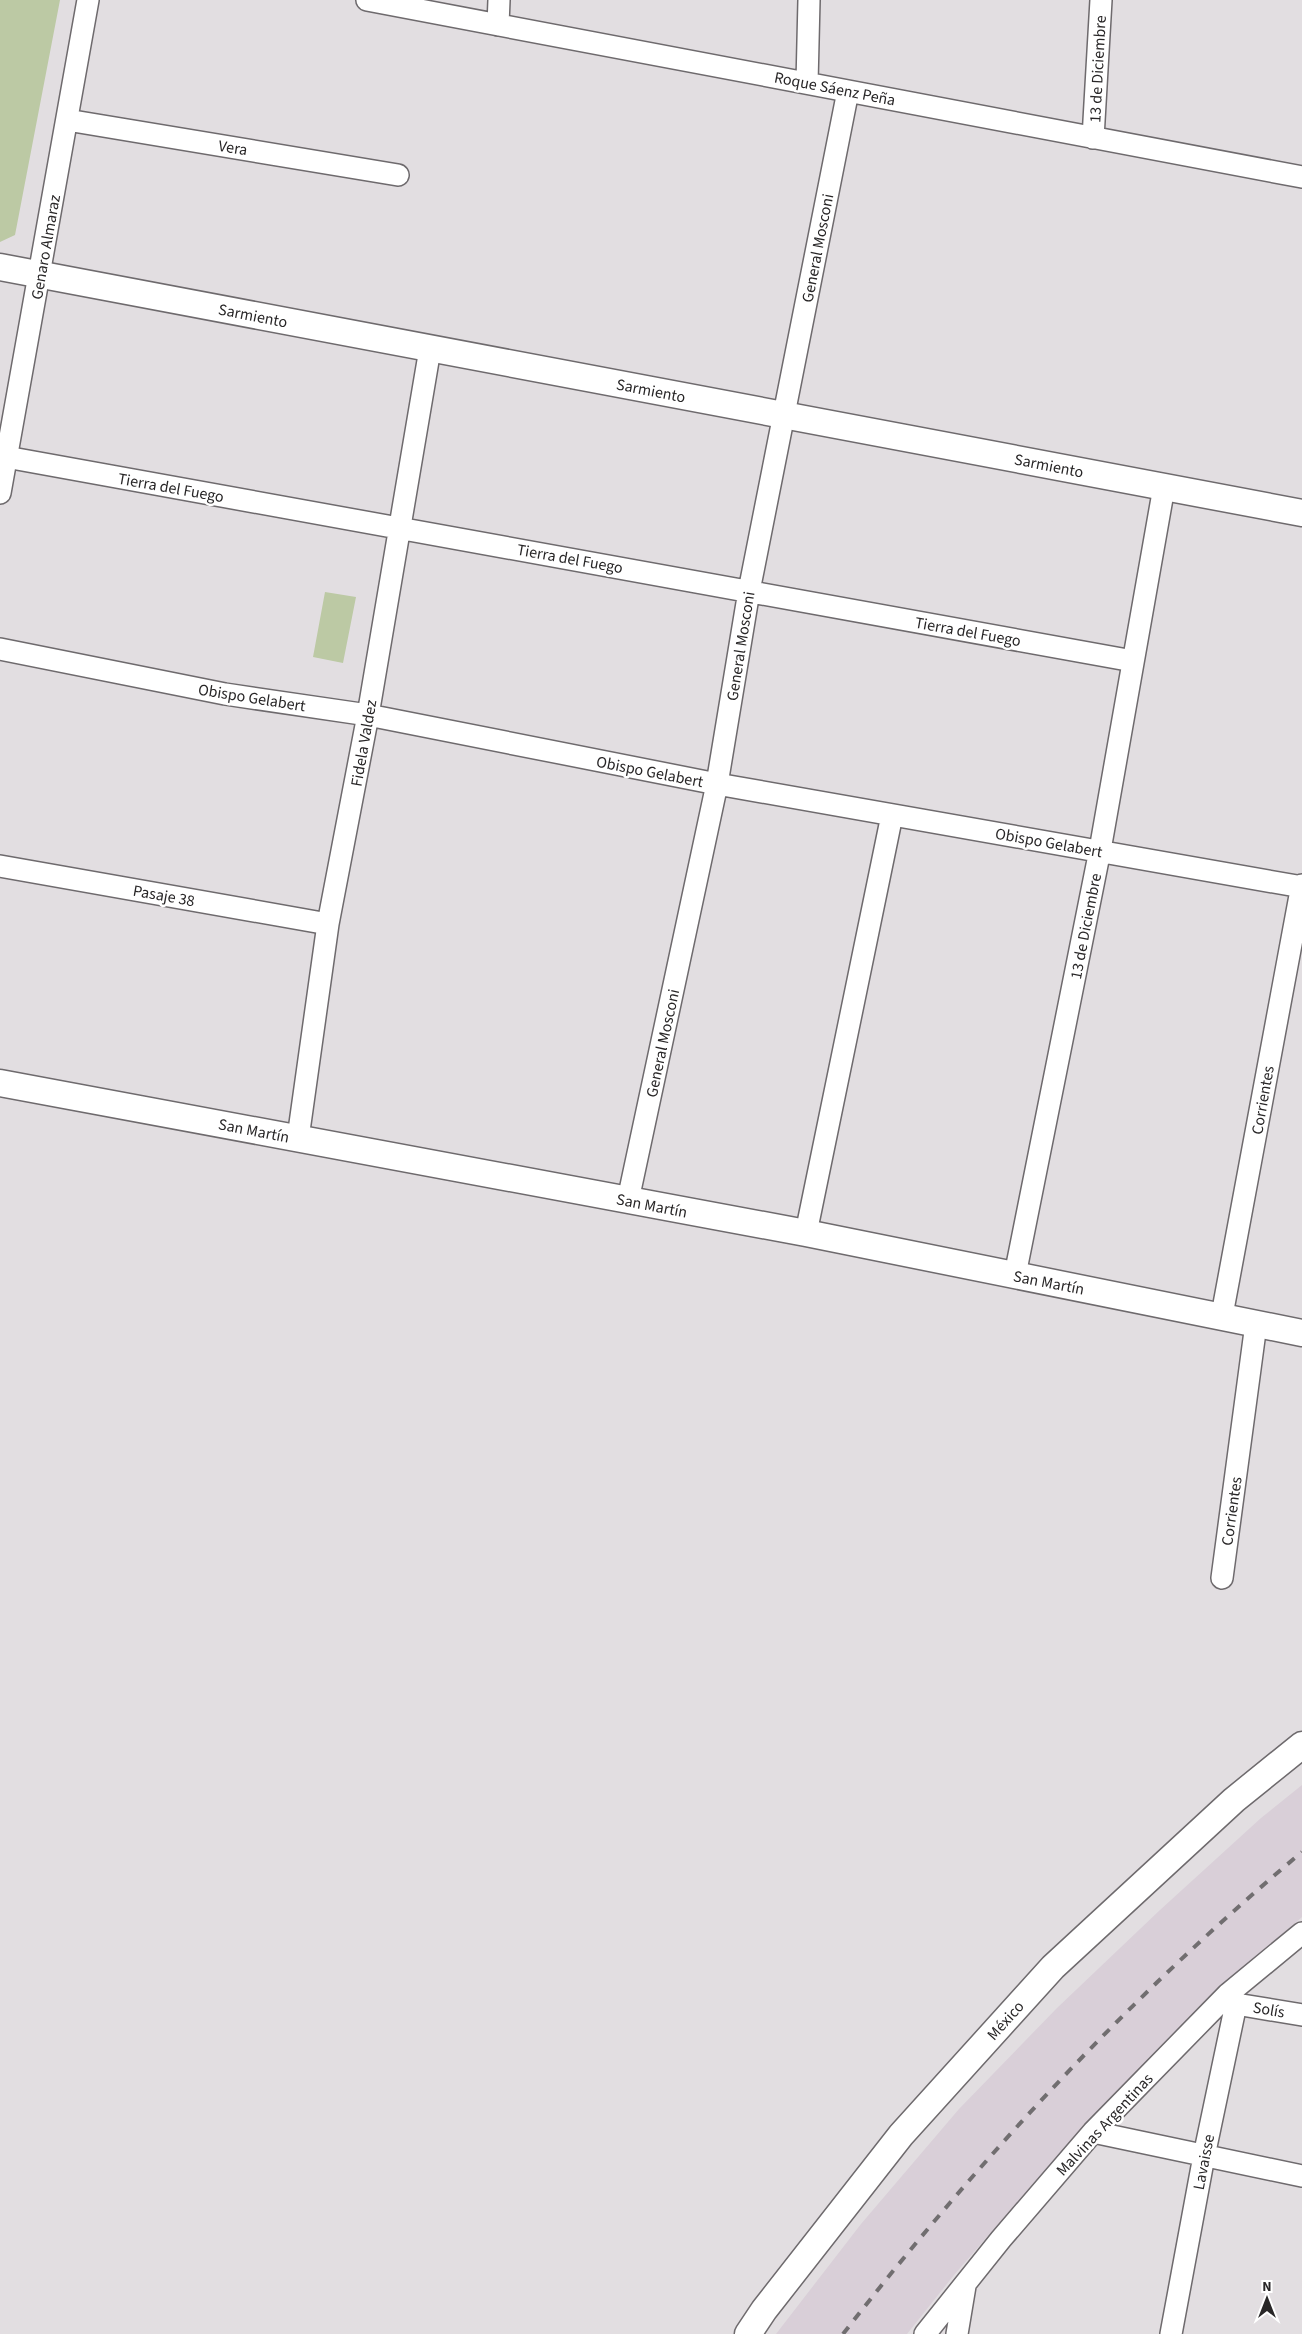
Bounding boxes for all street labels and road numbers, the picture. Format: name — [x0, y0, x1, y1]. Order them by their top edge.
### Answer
street label: 13 de Diciembre — [1084, 15, 1112, 123]
street label: Roque Sáenz Peña — [772, 66, 897, 112]
street label: Vera — [217, 135, 249, 161]
street label: General Mosconi — [797, 192, 839, 304]
street label: Genaro Almaraz — [26, 193, 66, 301]
street label: Sarmiento — [216, 299, 289, 333]
street label: Sarmiento — [614, 374, 687, 408]
street label: Sarmiento — [1012, 449, 1085, 483]
street label: Tierra del Fuego — [116, 468, 226, 508]
street label: Tierra del Fuego — [515, 539, 625, 579]
street label: General Mosconi — [721, 590, 760, 702]
street label: Tierra del Fuego — [913, 612, 1023, 652]
street label: Obispo Gelabert — [197, 679, 308, 717]
street label: Fidela Valdez — [346, 698, 382, 788]
street label: Obispo Gelabert — [594, 751, 706, 793]
street label: Obispo Gelabert — [993, 823, 1105, 863]
street label: 13 de Diciembre — [1065, 871, 1107, 981]
street label: Pasaje 38 — [131, 880, 196, 912]
street label: General Mosconi — [641, 987, 685, 1099]
street label: Corrientes — [1246, 1064, 1280, 1136]
street label: San Martín — [216, 1113, 291, 1149]
street label: San Martín — [614, 1188, 689, 1224]
street label: San Martín — [1011, 1265, 1086, 1301]
street label: Corrientes — [1216, 1475, 1248, 1547]
street label: México — [982, 1996, 1029, 2045]
street label: Solís — [1251, 1996, 1287, 2024]
street label: Malvinas Argentinas — [1051, 2068, 1158, 2181]
street label: Lavaisse — [1188, 2132, 1220, 2192]

